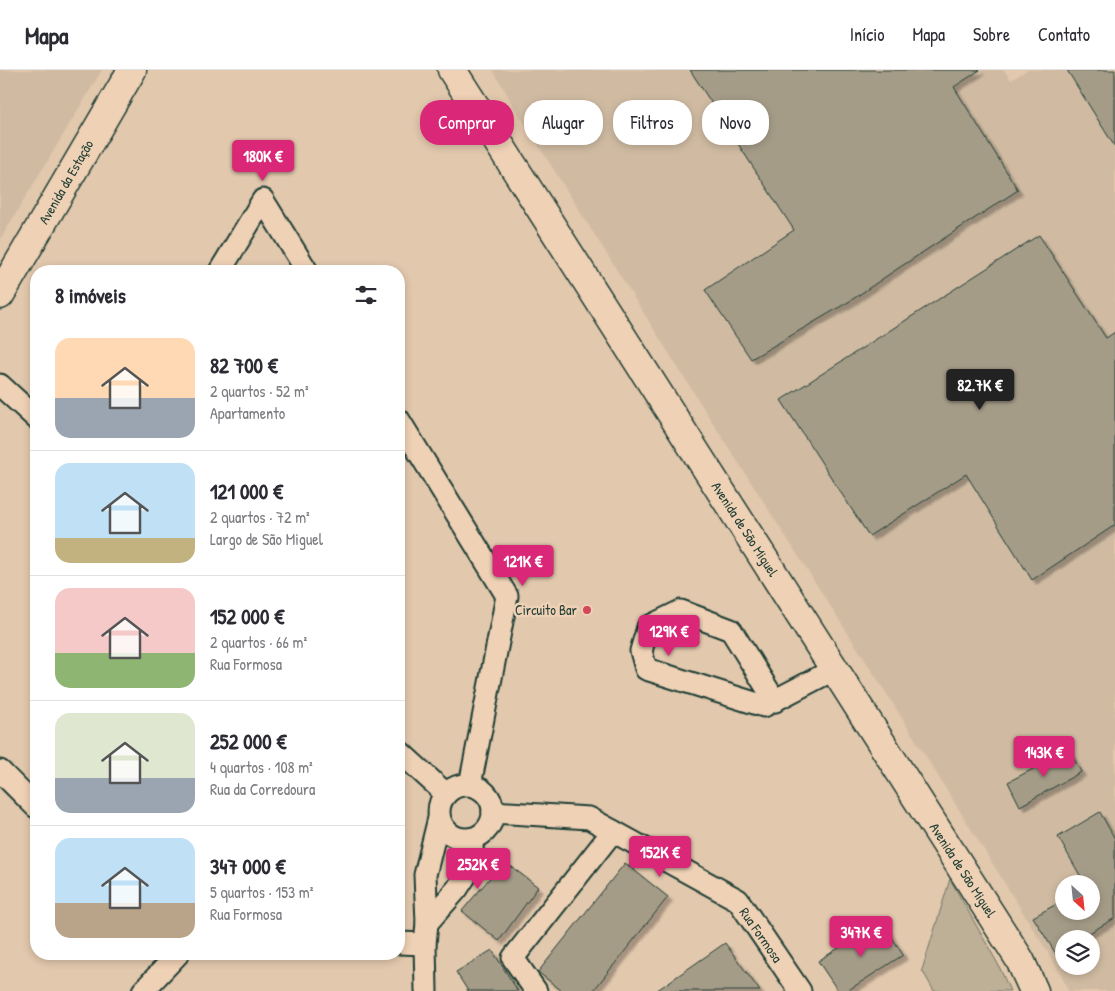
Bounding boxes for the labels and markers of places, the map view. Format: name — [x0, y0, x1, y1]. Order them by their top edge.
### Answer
pin: 180K € — [222, 140, 304, 182]
pin: 82.7K € — [934, 368, 1026, 411]
pin: 121K € — [482, 544, 564, 587]
place label: Circuito Bar — [515, 600, 578, 619]
marker: Circuito Bar — [581, 604, 593, 616]
pin: 129K € — [628, 614, 710, 657]
pin: 143K € — [1003, 736, 1085, 778]
pin: 152K € — [619, 836, 701, 878]
pin: 252K € — [437, 848, 519, 890]
pin: 347K € — [820, 916, 902, 958]

